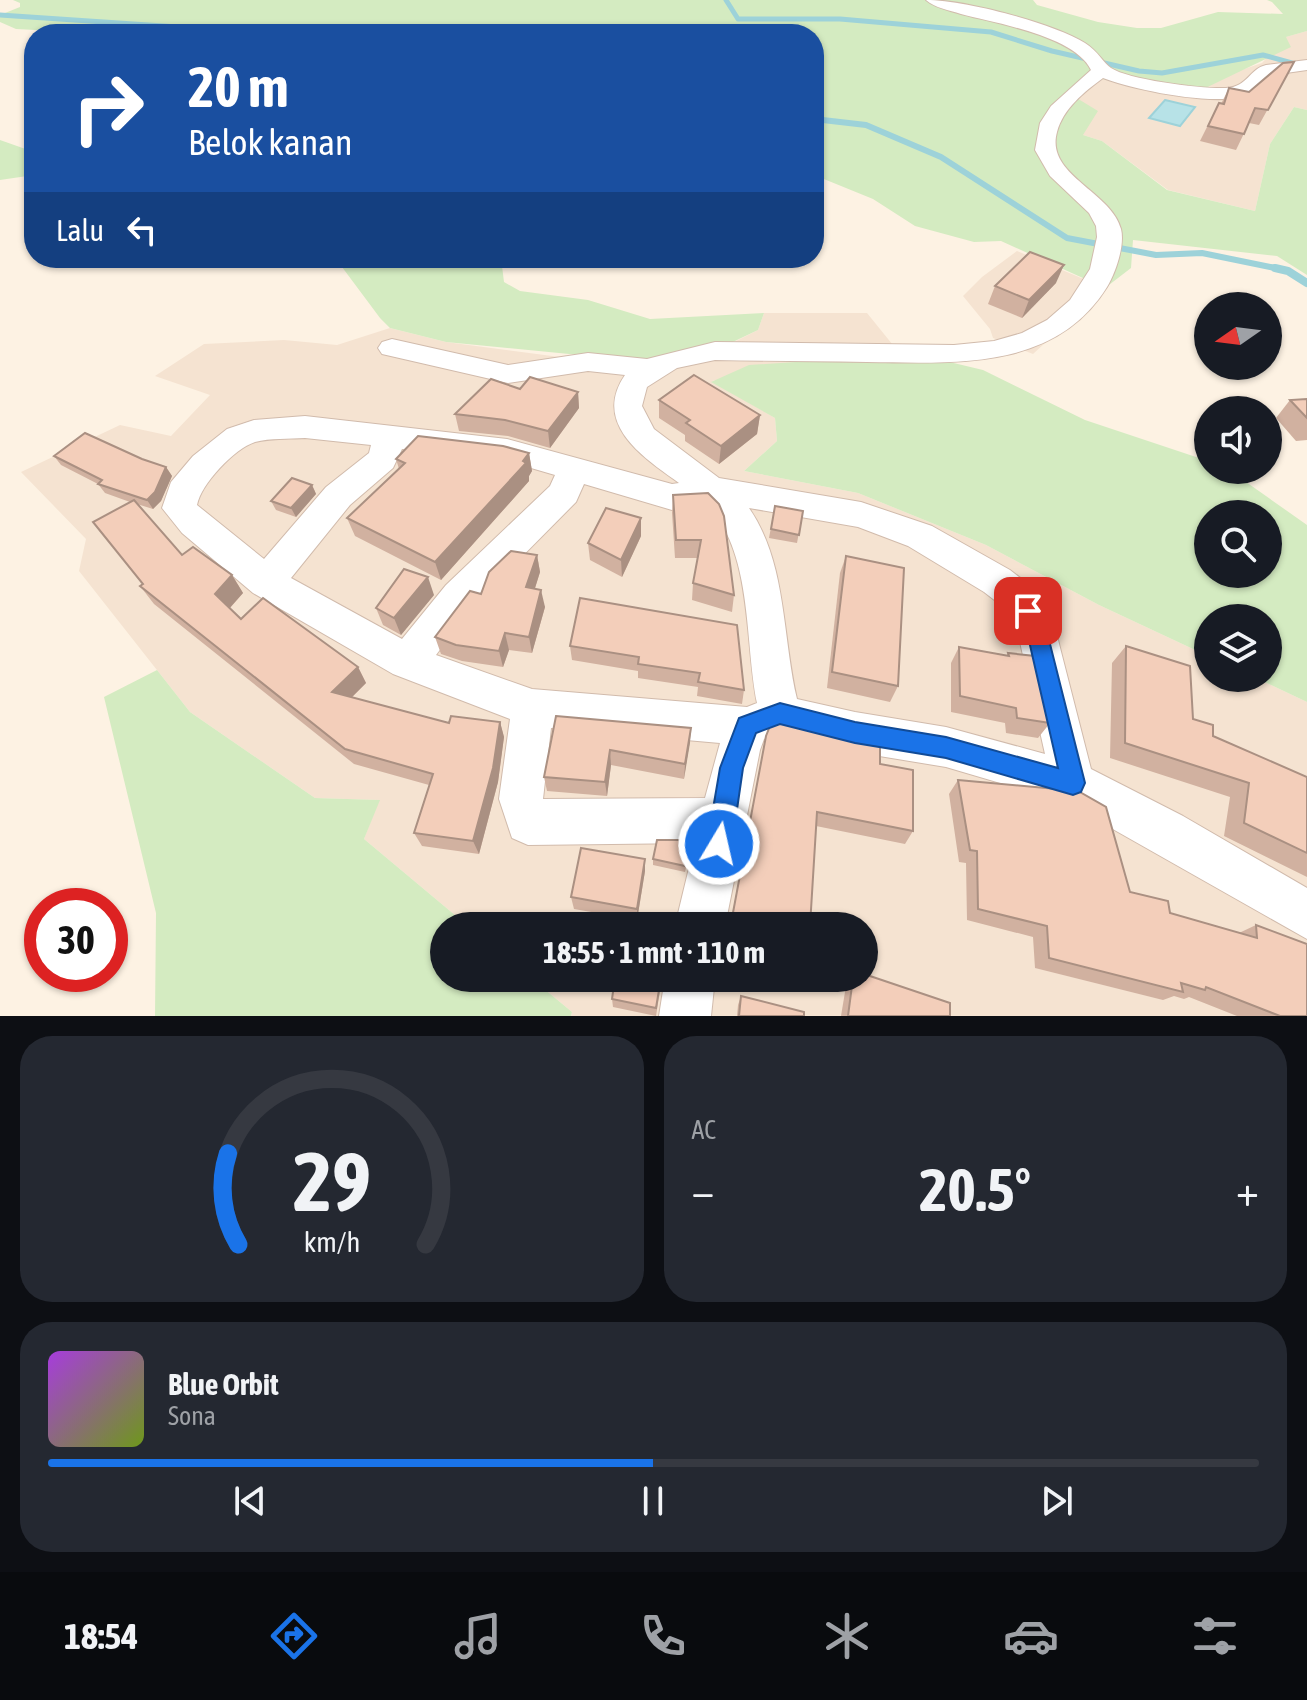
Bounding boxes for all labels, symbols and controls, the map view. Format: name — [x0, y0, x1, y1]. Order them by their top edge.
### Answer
text: 20 m — [188, 55, 289, 119]
icon: right — [56, 56, 160, 160]
text: Belok kanan — [188, 121, 353, 163]
icon: left — [120, 208, 164, 252]
text: Lalu — [56, 213, 104, 247]
north arrow — [1194, 292, 1282, 380]
map controls — [1194, 292, 1282, 692]
button: sound — [1194, 396, 1282, 484]
button: search — [1194, 500, 1282, 588]
pin — [994, 577, 1062, 645]
icon: arrive — [1006, 589, 1050, 633]
button: layers — [1194, 604, 1282, 692]
position arrow — [677, 802, 761, 886]
speed limit sign: 30 — [24, 888, 128, 992]
text: 18:55 · 1 mnt · 110 m — [543, 935, 765, 969]
text: AC — [692, 1115, 716, 1145]
text: 29 — [293, 1133, 371, 1229]
text: 20.5° — [919, 1155, 1031, 1224]
text: − — [692, 1165, 714, 1215]
text: + — [1236, 1165, 1259, 1215]
text: km/h — [303, 1225, 360, 1258]
text: Blue Orbit — [168, 1367, 279, 1401]
text: Sona — [168, 1401, 216, 1431]
icon: previous — [228, 1479, 272, 1523]
icon: pause — [631, 1479, 675, 1523]
icon: next — [1035, 1479, 1079, 1523]
icon: directions — [266, 1608, 322, 1664]
icon: music — [450, 1608, 506, 1664]
icon: phone — [635, 1608, 691, 1664]
icon: climate — [819, 1608, 875, 1664]
icon: car — [1003, 1608, 1059, 1664]
icon: filters — [1187, 1608, 1243, 1664]
text: 18:54 — [64, 1615, 138, 1657]

